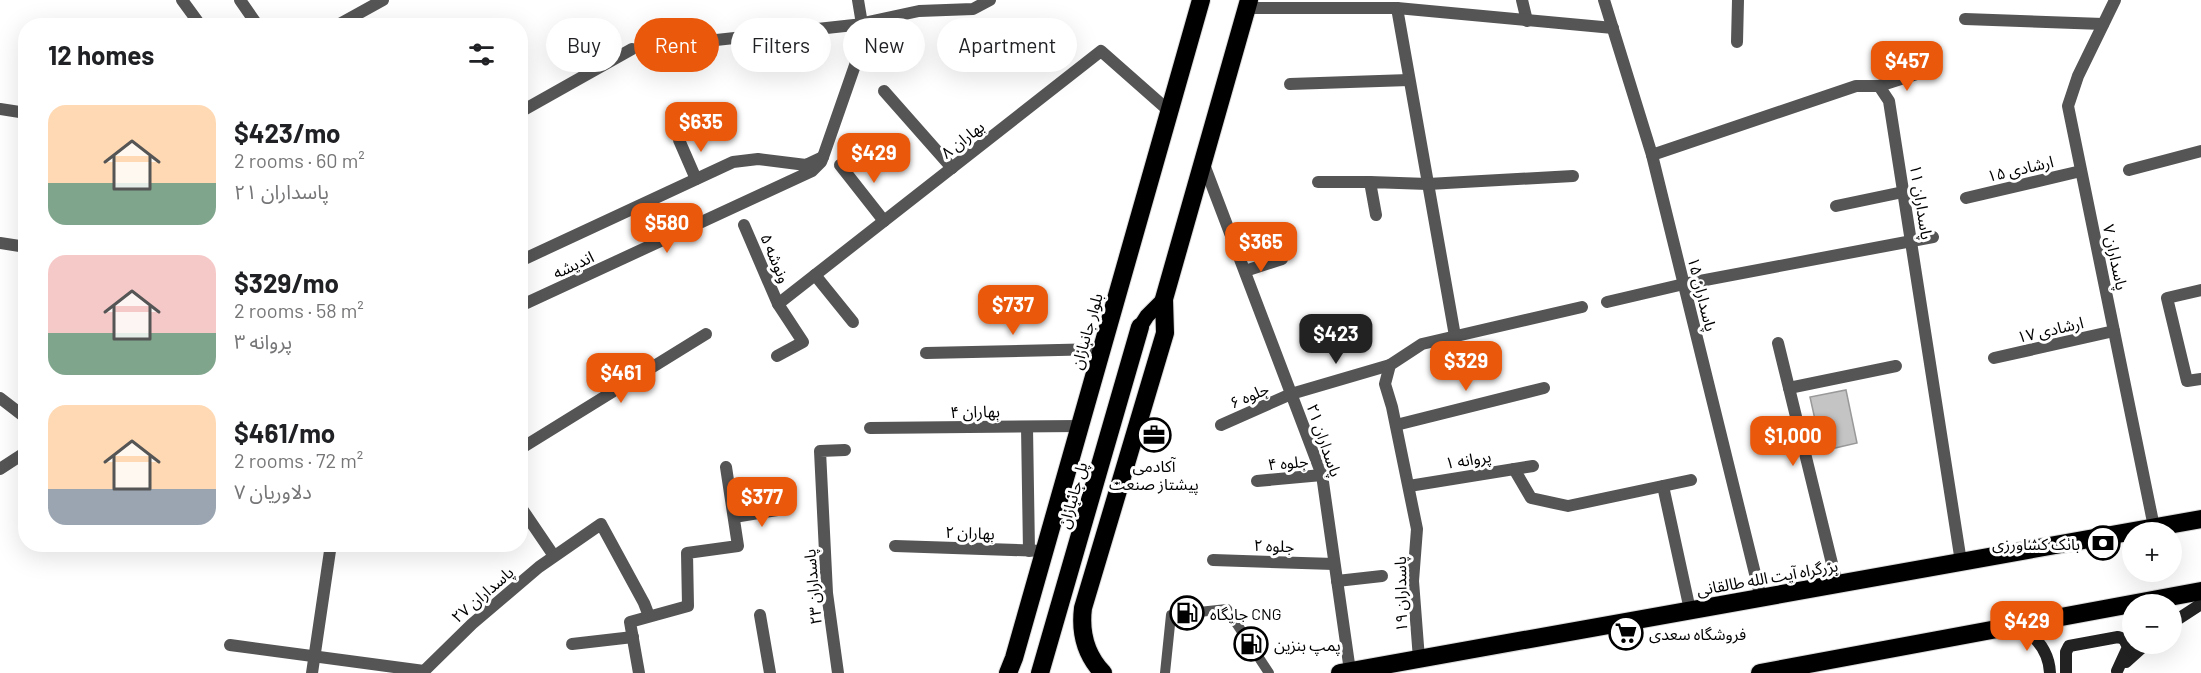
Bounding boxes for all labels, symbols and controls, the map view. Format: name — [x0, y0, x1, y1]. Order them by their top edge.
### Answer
chip: Buy — [546, 18, 622, 72]
chip: Rent — [634, 18, 719, 72]
chip: Filters — [731, 18, 831, 72]
chip: New — [843, 18, 925, 72]
chip: Apartment — [937, 18, 1077, 72]
icon: filters — [465, 38, 498, 71]
text: 12 homes — [48, 39, 154, 70]
pin: $457 — [1871, 41, 1943, 92]
text: $457 — [1885, 48, 1929, 72]
pin: $635 — [665, 102, 737, 153]
text: $635 — [679, 109, 723, 133]
street label: بهاران ۸ — [937, 116, 988, 163]
text: $423/mo — [234, 117, 341, 148]
icon: home — [96, 129, 168, 201]
pin: $429 — [838, 133, 910, 184]
text: $429 — [851, 140, 897, 164]
text: 2 rooms · 60 m² — [234, 148, 365, 172]
street label: ارشادی ۱۵ — [1985, 151, 2055, 186]
street label: پاسداران ١١ — [1905, 163, 1937, 241]
text: پاسداران ۲۱ — [234, 179, 329, 203]
pin: $580 — [631, 203, 703, 254]
text: $580 — [645, 210, 689, 234]
pin: $365 — [1225, 222, 1297, 273]
street label: پاسداران ۷ — [2098, 222, 2132, 292]
text: $365 — [1239, 229, 1283, 253]
street label: ونوشه ۵ — [756, 230, 795, 286]
street label: اندیشه — [550, 246, 596, 282]
street label: پاسداران ۱۵ — [1683, 255, 1721, 334]
text: $329/mo — [234, 267, 339, 298]
icon: home — [96, 279, 168, 351]
pin: $737 — [977, 285, 1049, 336]
street label: بلوار جانبازان — [1066, 291, 1107, 372]
text: $737 — [992, 292, 1034, 316]
text: 2 rooms · 58 m² — [234, 298, 364, 322]
street label: ارشادی ۱۷ — [2015, 312, 2085, 347]
pin: $423 — [1300, 314, 1372, 365]
text: $423 — [1313, 321, 1359, 345]
text: پروانه ۳ — [234, 329, 292, 353]
pin: $329 — [1430, 341, 1502, 392]
text: $329 — [1444, 348, 1488, 372]
pin: $461 — [585, 353, 657, 404]
text: $461 — [600, 360, 642, 384]
street label: جلوه ۶ — [1227, 378, 1272, 413]
street label: بهاران ۴ — [950, 401, 1000, 422]
street label: پاسداران ۲۱ — [1302, 401, 1346, 480]
pin: $1,000 — [1744, 416, 1842, 467]
text: $461/mo — [234, 417, 335, 448]
office icon: آکادمی پیشتاز صنعت — [1136, 417, 1172, 453]
text: $1,000 — [1764, 423, 1822, 447]
icon: home — [96, 429, 168, 501]
street label: پروانه ۱ — [1444, 446, 1493, 474]
text: 2 rooms · 72 m² — [234, 448, 363, 472]
street label: جلوه ۴ — [1267, 451, 1309, 474]
place label: آکادمی پیشتاز صنعت — [1109, 456, 1199, 495]
street label: پل جانبازان — [1053, 459, 1093, 531]
pin: $377 — [726, 477, 798, 528]
text: دلاوریان ۷ — [234, 479, 312, 503]
text: $377 — [741, 484, 783, 508]
street label: بهاران ۲ — [945, 522, 995, 543]
map controls — [2122, 522, 2182, 654]
button: + — [2122, 522, 2182, 582]
bank icon: بانک کشاورزی — [2085, 525, 2121, 561]
place label: بانک کشاورزی — [1992, 534, 2080, 554]
street label: جلوه ۲ — [1253, 535, 1295, 556]
street label: پاسداران ۲۳ — [799, 548, 827, 626]
street label: بزرگراه آیت الله طالقانی — [1695, 555, 1839, 600]
street label: پاسداران ۱۹ — [1390, 556, 1412, 632]
street label: پاسداران ۲۷ — [447, 562, 518, 628]
button: − — [2122, 594, 2182, 654]
fuel station icon: جایگاه CNG — [1169, 595, 1205, 631]
pin: $429 — [1991, 601, 2063, 652]
place label: جایگاه CNG — [1210, 604, 1282, 623]
text: $429 — [2004, 608, 2050, 632]
supermarket icon: فروشگاه سعدی — [1608, 615, 1644, 651]
place label: فروشگاه سعدی — [1649, 624, 1746, 644]
fuel station icon: پمپ بنزین — [1233, 626, 1269, 662]
place label: پمپ بنزین — [1274, 635, 1341, 656]

